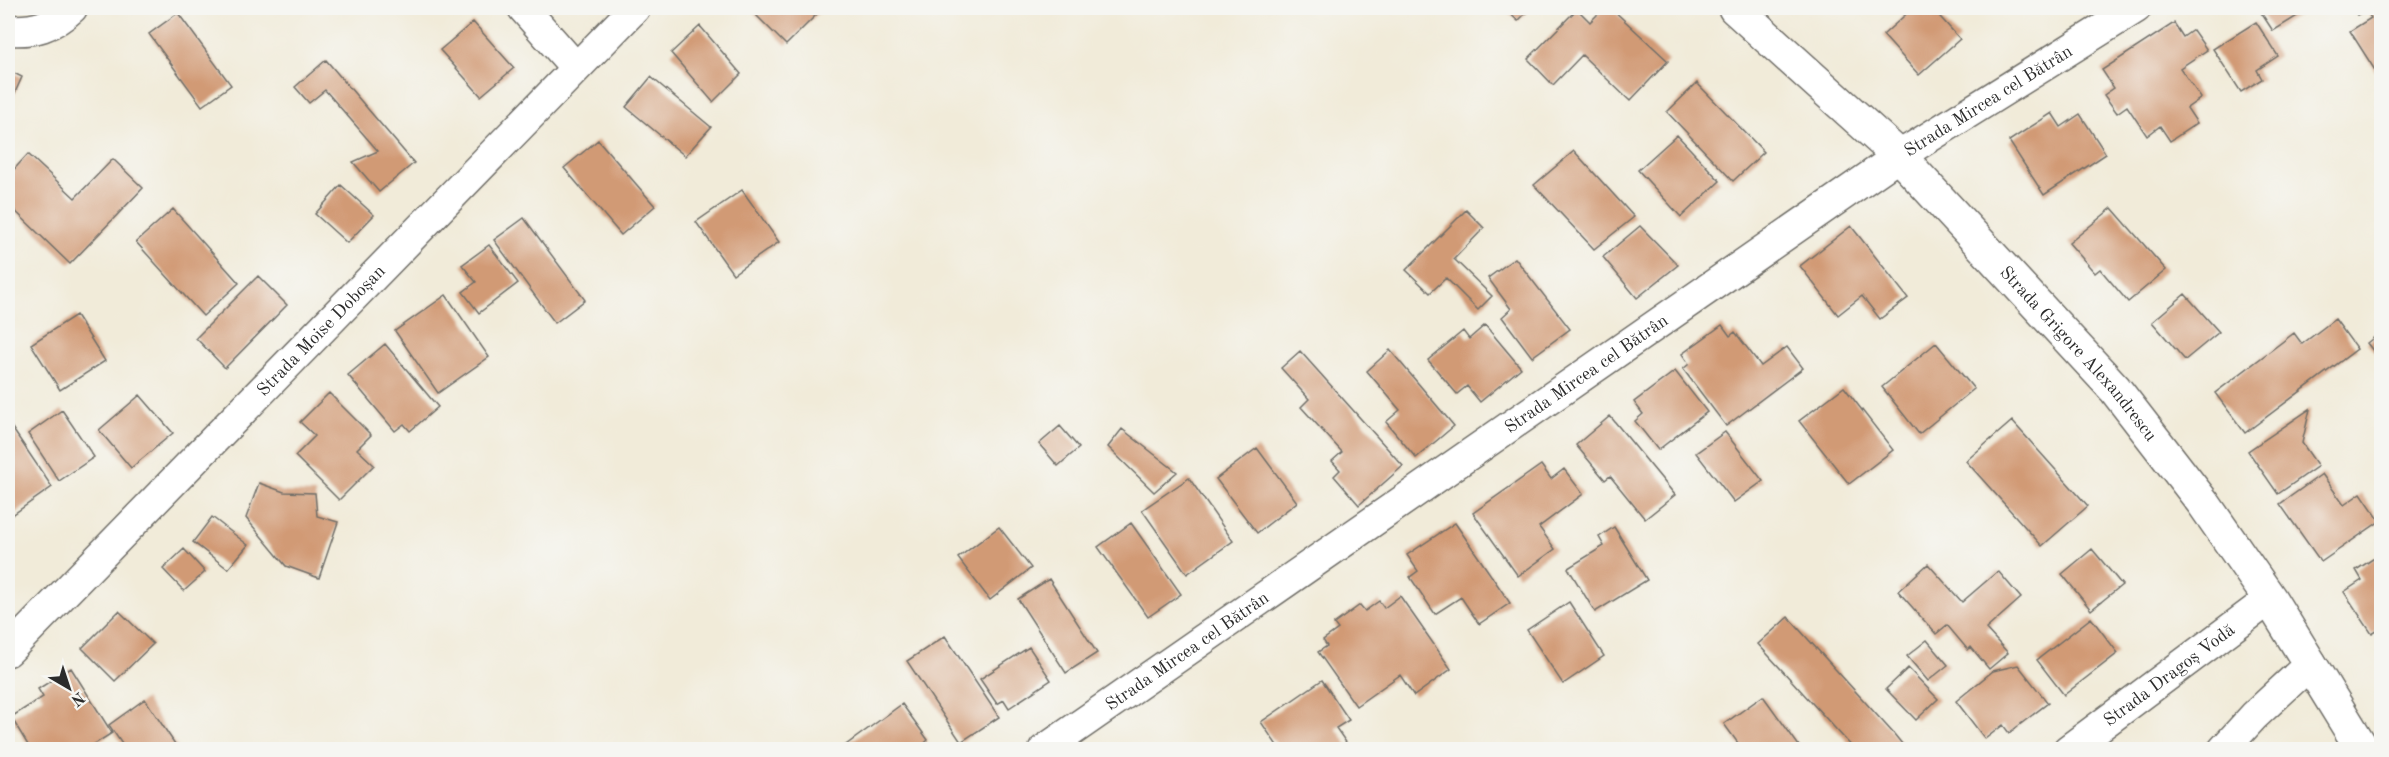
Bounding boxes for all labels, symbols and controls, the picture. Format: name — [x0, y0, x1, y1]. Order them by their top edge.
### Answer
street label: Strada Mircea cel Bătrân — [1901, 42, 2076, 160]
street label: Strada Moise Doboșan — [254, 262, 389, 400]
street label: Strada Grigore Alexandrescu — [1996, 263, 2160, 445]
street label: Strada Mircea cel Bătrân — [1502, 311, 1672, 437]
street label: Strada Mircea cel Bătrân — [1103, 589, 1273, 714]
street label: Strada Dragoș Vodă — [2101, 621, 2238, 730]
north arrow — [39, 658, 99, 718]
text: N — [67, 688, 87, 709]

